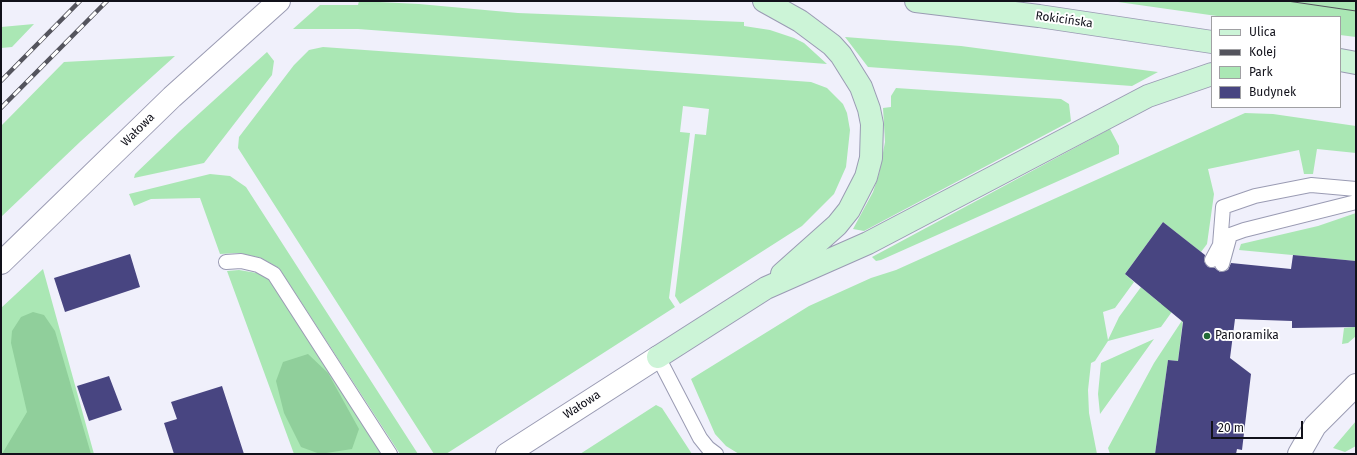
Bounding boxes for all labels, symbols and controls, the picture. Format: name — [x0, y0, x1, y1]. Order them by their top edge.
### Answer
street label: Rokicińska — [1034, 9, 1094, 31]
legend — [1211, 16, 1341, 108]
text: Ulica — [1249, 25, 1276, 39]
text: Kolej — [1249, 45, 1276, 59]
text: Park — [1249, 65, 1273, 79]
text: Budynek — [1249, 85, 1296, 99]
street label: Wałowa — [118, 110, 158, 150]
place label: Panoramika — [1215, 329, 1279, 343]
marker: Panoramika — [1202, 331, 1212, 341]
street label: Wałowa — [561, 388, 603, 422]
scale bar — [1213, 413, 1305, 439]
text: 20 m — [1218, 421, 1244, 435]

